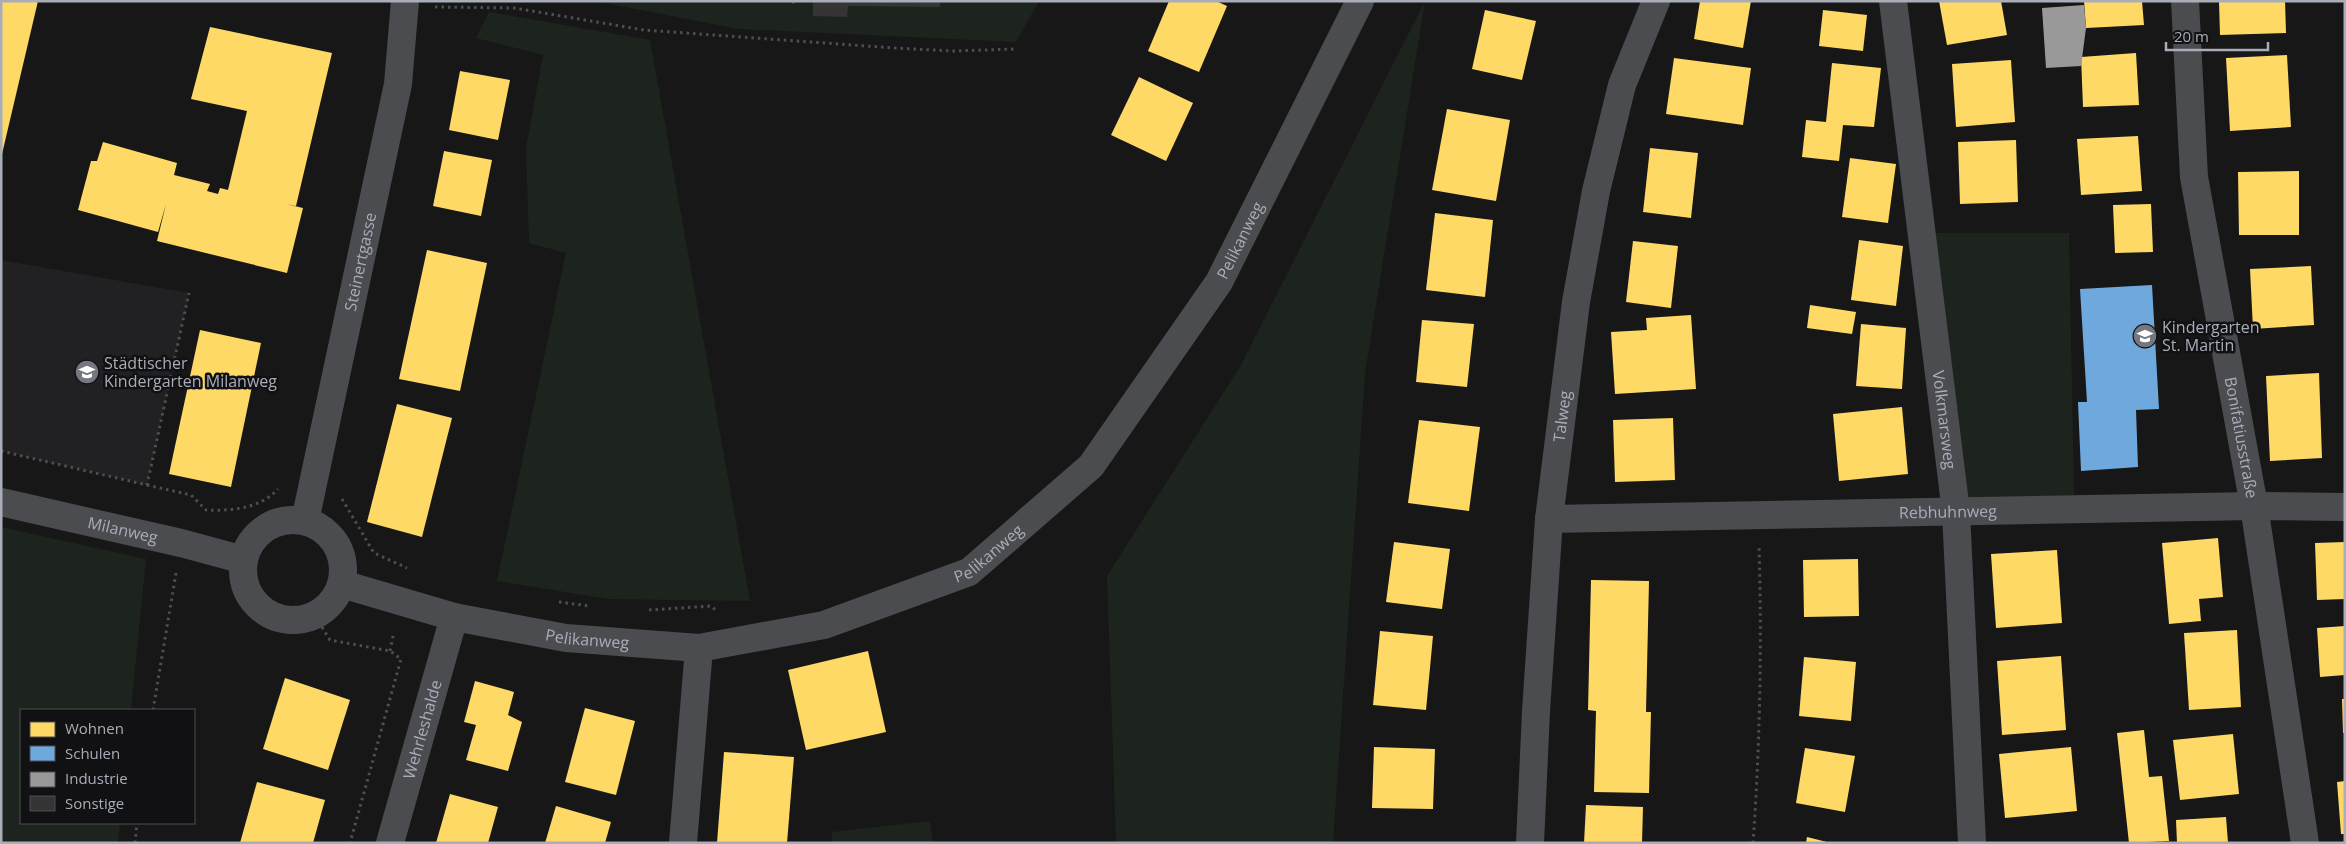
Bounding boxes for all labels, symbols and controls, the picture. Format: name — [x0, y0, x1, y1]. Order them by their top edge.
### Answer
scale bar — [2166, 20, 2268, 52]
text: 20 m — [2174, 26, 2209, 46]
street label: Pelikanweg — [1211, 198, 1269, 283]
street label: Steinertgasse — [339, 210, 381, 313]
place label: Kindergarten St. Martin — [2162, 316, 2260, 356]
school or university icon: Kindergarten St. Martin — [2132, 323, 2158, 349]
place label: Städtischer Kindergarten Milanweg — [104, 352, 277, 392]
school or university icon: Städtischer Kindergarten Milanweg — [74, 359, 100, 385]
street label: Volkmarsweg — [1928, 369, 1962, 471]
street label: Bonifatiusstraße — [2220, 375, 2263, 500]
street label: Talweg — [1548, 389, 1576, 443]
street label: Rebhuhnweg — [1899, 500, 1997, 524]
street label: Milanweg — [86, 511, 160, 548]
street label: Pelikanweg — [951, 519, 1028, 588]
street label: Pelikanweg — [544, 623, 630, 654]
street label: Wehrleshalde — [398, 677, 447, 782]
legend — [20, 709, 195, 824]
text: Wohnen — [65, 718, 124, 738]
text: Schulen — [65, 743, 120, 763]
text: Industrie — [65, 768, 128, 788]
text: Sonstige — [65, 793, 124, 813]

